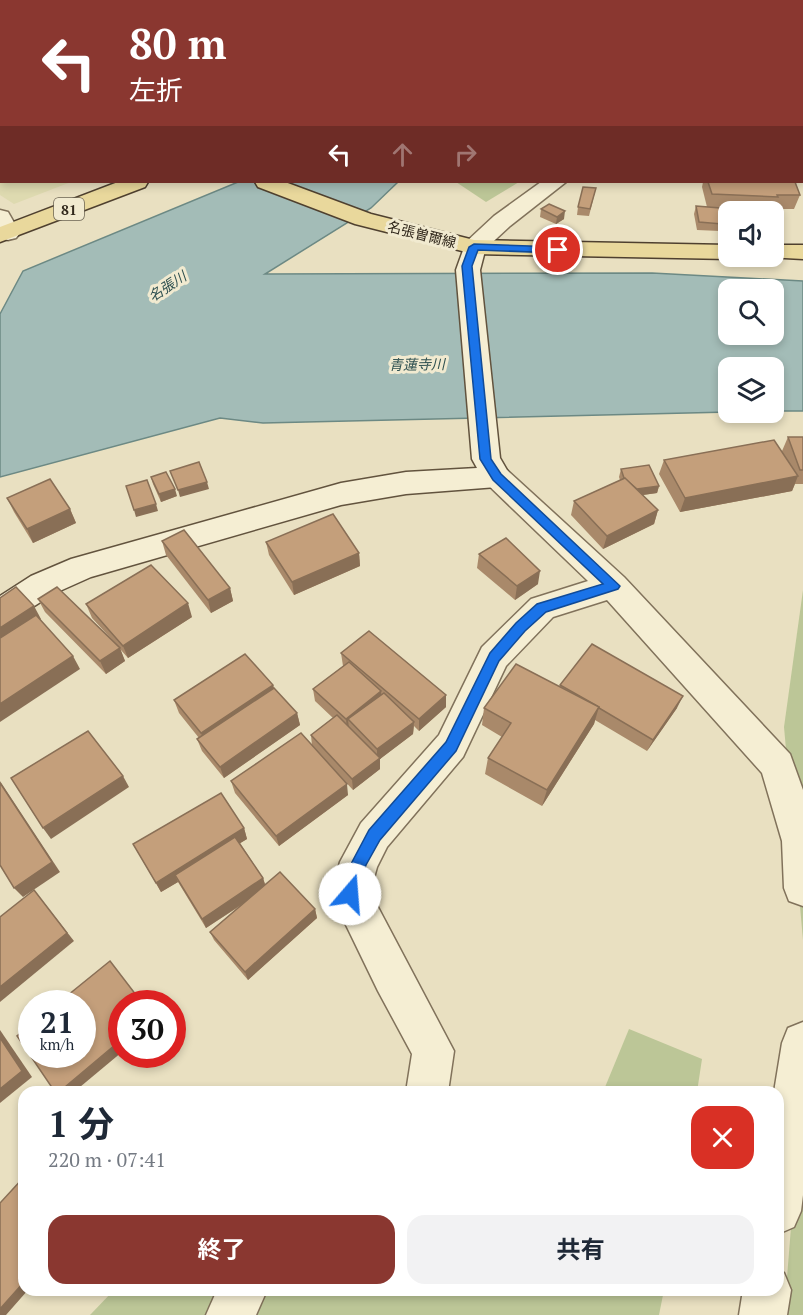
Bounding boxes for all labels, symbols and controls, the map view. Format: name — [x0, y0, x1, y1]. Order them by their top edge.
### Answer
text: 80 m — [129, 15, 227, 71]
icon: left — [30, 24, 108, 102]
text: 左折 — [129, 72, 183, 108]
icon: left — [323, 138, 356, 171]
icon: ahead — [386, 138, 419, 171]
icon: right — [449, 138, 482, 171]
road number: 81 — [54, 198, 84, 220]
map controls — [718, 201, 784, 423]
button: sound — [718, 201, 784, 267]
street label: 名張曽爾線 — [386, 216, 458, 252]
pin — [532, 224, 583, 275]
icon: arrive — [541, 233, 574, 266]
water label: 名張川 — [144, 266, 191, 305]
button: search — [718, 279, 784, 345]
water label: 青蓮寺川 — [389, 354, 447, 374]
button: layers — [718, 357, 784, 423]
position arrow — [318, 862, 382, 926]
speed limit sign: 30 — [108, 990, 186, 1068]
text: 21 — [40, 1002, 74, 1042]
text: km/h — [40, 1034, 74, 1054]
text: 1 分 — [48, 1100, 114, 1147]
button: close — [691, 1106, 754, 1169]
text: 220 m · 07:41 — [48, 1146, 166, 1173]
button: 終了 — [48, 1215, 395, 1284]
button: 共有 — [407, 1215, 754, 1284]

